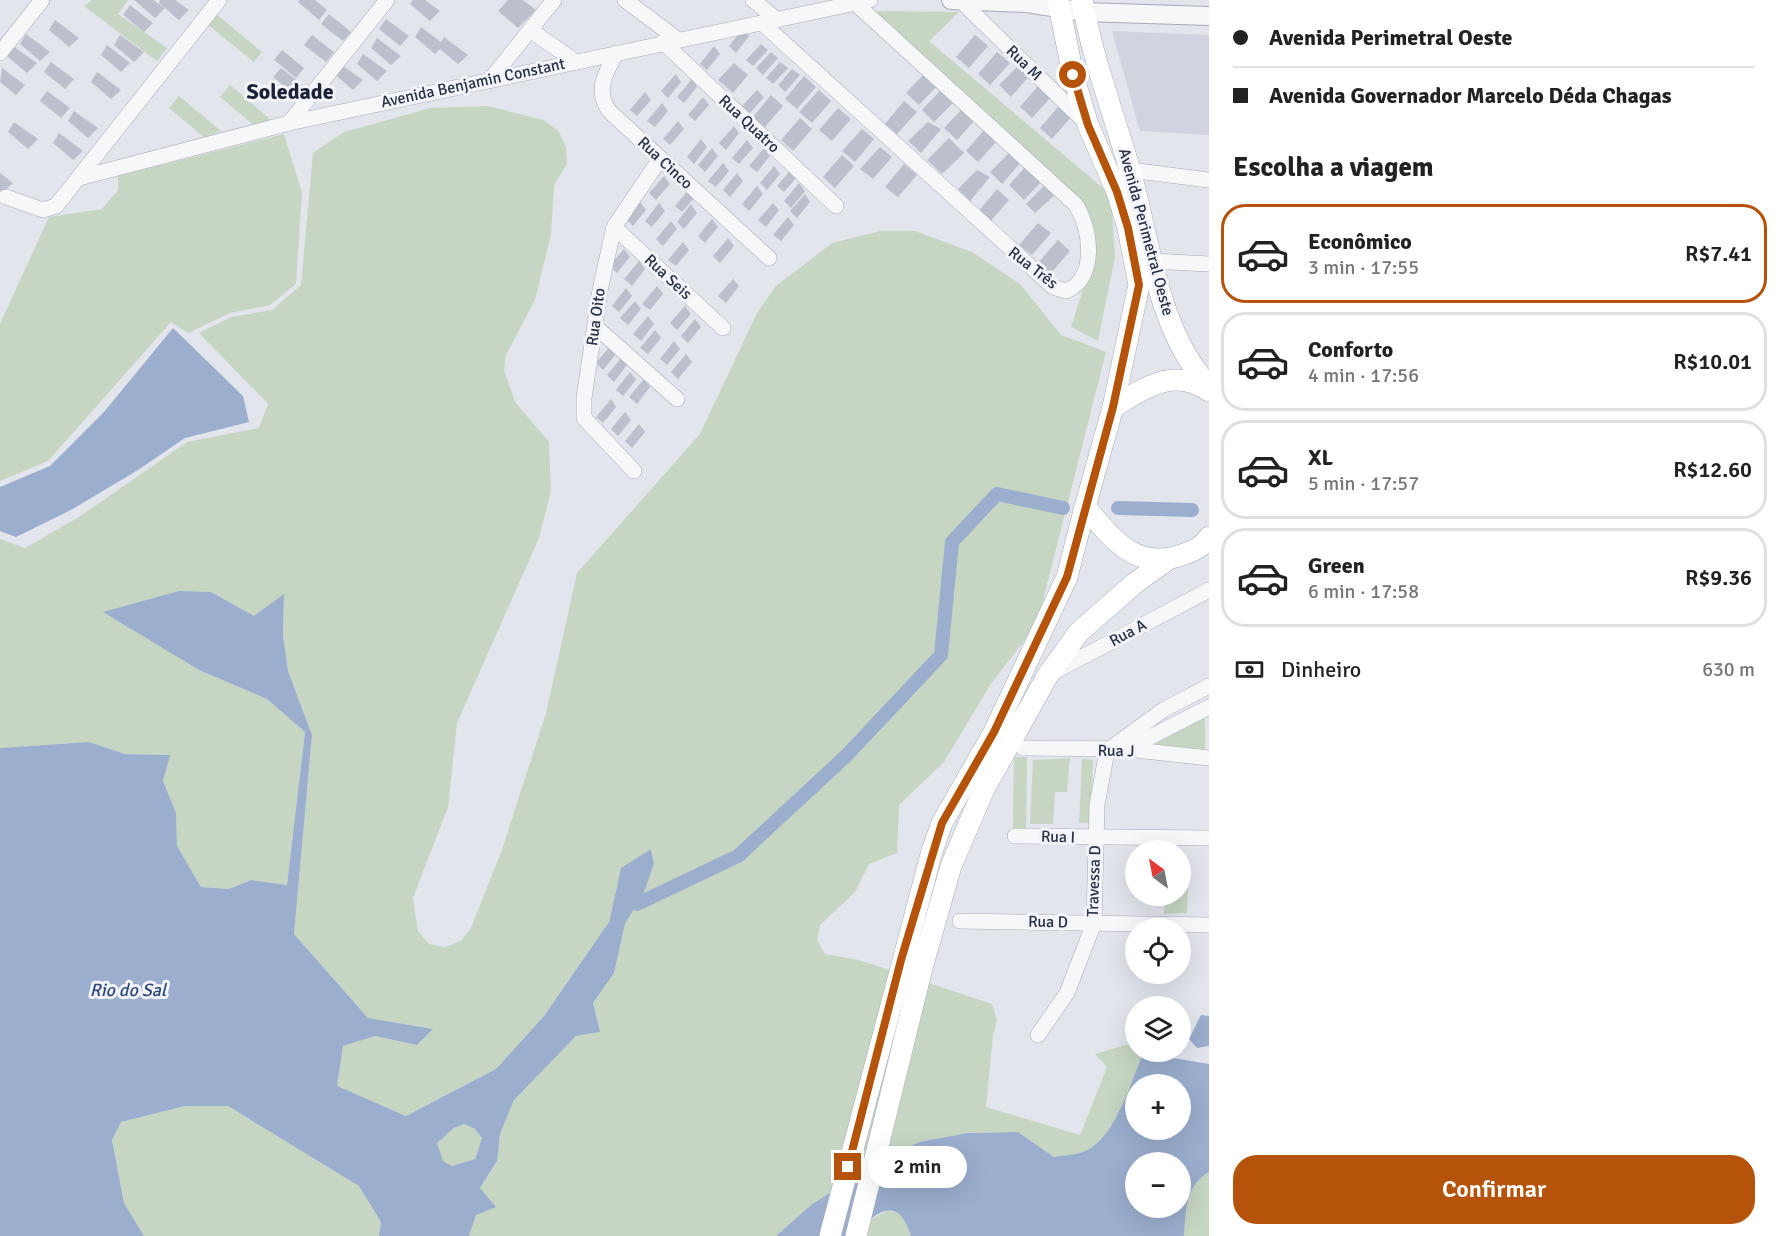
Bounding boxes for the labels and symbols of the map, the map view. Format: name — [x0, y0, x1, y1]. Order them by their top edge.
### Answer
street label: Rua M — [1002, 41, 1046, 85]
street label: Avenida Benjamin Constant — [379, 54, 567, 112]
route start — [1059, 61, 1086, 88]
district label: Soledade — [246, 78, 334, 105]
street label: Rua Quatro — [714, 91, 784, 157]
street label: Rua Cinco — [633, 132, 697, 194]
street label: Avenida Perimetral Oeste — [1114, 146, 1178, 318]
street label: Rua Três — [1004, 242, 1062, 294]
street label: Rua Seis — [640, 250, 696, 304]
street label: Rua Oito — [582, 287, 610, 347]
street label: Rua A — [1106, 615, 1150, 651]
street label: Rua J — [1097, 741, 1135, 761]
street label: Rua I — [1040, 826, 1076, 848]
north arrow — [1125, 840, 1191, 906]
street label: Travessa D — [1083, 845, 1105, 917]
street label: Rua D — [1028, 912, 1068, 932]
water label: Rio do Sal — [90, 979, 168, 1001]
callout: 2 min — [869, 1146, 968, 1188]
route end — [834, 1153, 861, 1180]

